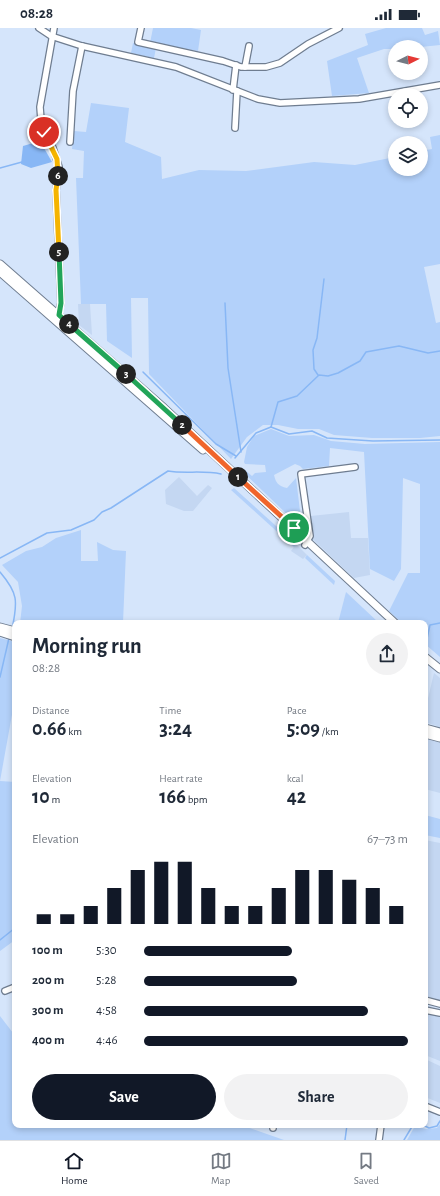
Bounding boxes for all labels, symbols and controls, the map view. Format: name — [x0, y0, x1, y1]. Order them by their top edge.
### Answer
text: 08:28 — [20, 6, 53, 21]
north arrow — [388, 40, 428, 80]
map controls — [388, 40, 428, 176]
button: locate — [388, 88, 428, 128]
pin — [27, 115, 61, 149]
icon: check — [33, 121, 55, 143]
button: layers — [388, 136, 428, 176]
pin: 6 — [48, 166, 68, 186]
text: 6 — [55, 170, 61, 181]
pin: 5 — [49, 242, 69, 262]
text: 5 — [57, 246, 61, 257]
pin: 4 — [59, 314, 79, 334]
text: 4 — [66, 318, 72, 329]
pin: 3 — [116, 364, 136, 384]
text: 3 — [124, 368, 128, 379]
pin: 2 — [172, 415, 192, 435]
text: 2 — [179, 419, 185, 430]
pin: 1 — [228, 467, 248, 487]
text: 1 — [236, 471, 240, 482]
pin — [277, 511, 311, 545]
icon: arrive — [283, 517, 305, 539]
button: share — [366, 633, 408, 675]
text: Morning run — [32, 635, 142, 657]
text: 08:28 — [32, 662, 60, 675]
text: Distance — [32, 705, 69, 716]
text: Time — [159, 705, 181, 716]
text: Pace — [287, 705, 306, 716]
text: 0.66 — [32, 719, 66, 739]
text: 3:24 — [159, 719, 192, 739]
text: 5:09 — [287, 719, 320, 739]
text: km — [66, 726, 82, 737]
text: /km — [320, 726, 339, 737]
text: Elevation — [32, 773, 72, 784]
text: Heart rate — [159, 773, 203, 784]
text: kcal — [287, 773, 303, 784]
text: 10 — [32, 787, 50, 807]
text: 166 — [159, 787, 186, 807]
text: 42 — [287, 787, 306, 807]
text: m — [50, 794, 60, 805]
text: bpm — [186, 794, 208, 805]
text: Elevation — [32, 833, 79, 846]
text: 67–73 m — [367, 833, 408, 846]
text: 100 m — [32, 944, 63, 957]
text: 5:30 — [96, 944, 117, 957]
text: 200 m — [32, 974, 64, 987]
text: 5:28 — [96, 974, 117, 987]
text: 300 m — [32, 1004, 64, 1017]
text: 4:58 — [96, 1004, 117, 1017]
text: 400 m — [32, 1034, 65, 1047]
text: 4:46 — [96, 1034, 118, 1047]
button: Save — [32, 1074, 216, 1120]
button: Share — [224, 1074, 408, 1120]
tab: Home — [61, 1150, 88, 1187]
tab: Map — [210, 1150, 232, 1187]
tab: Saved — [354, 1150, 379, 1187]

